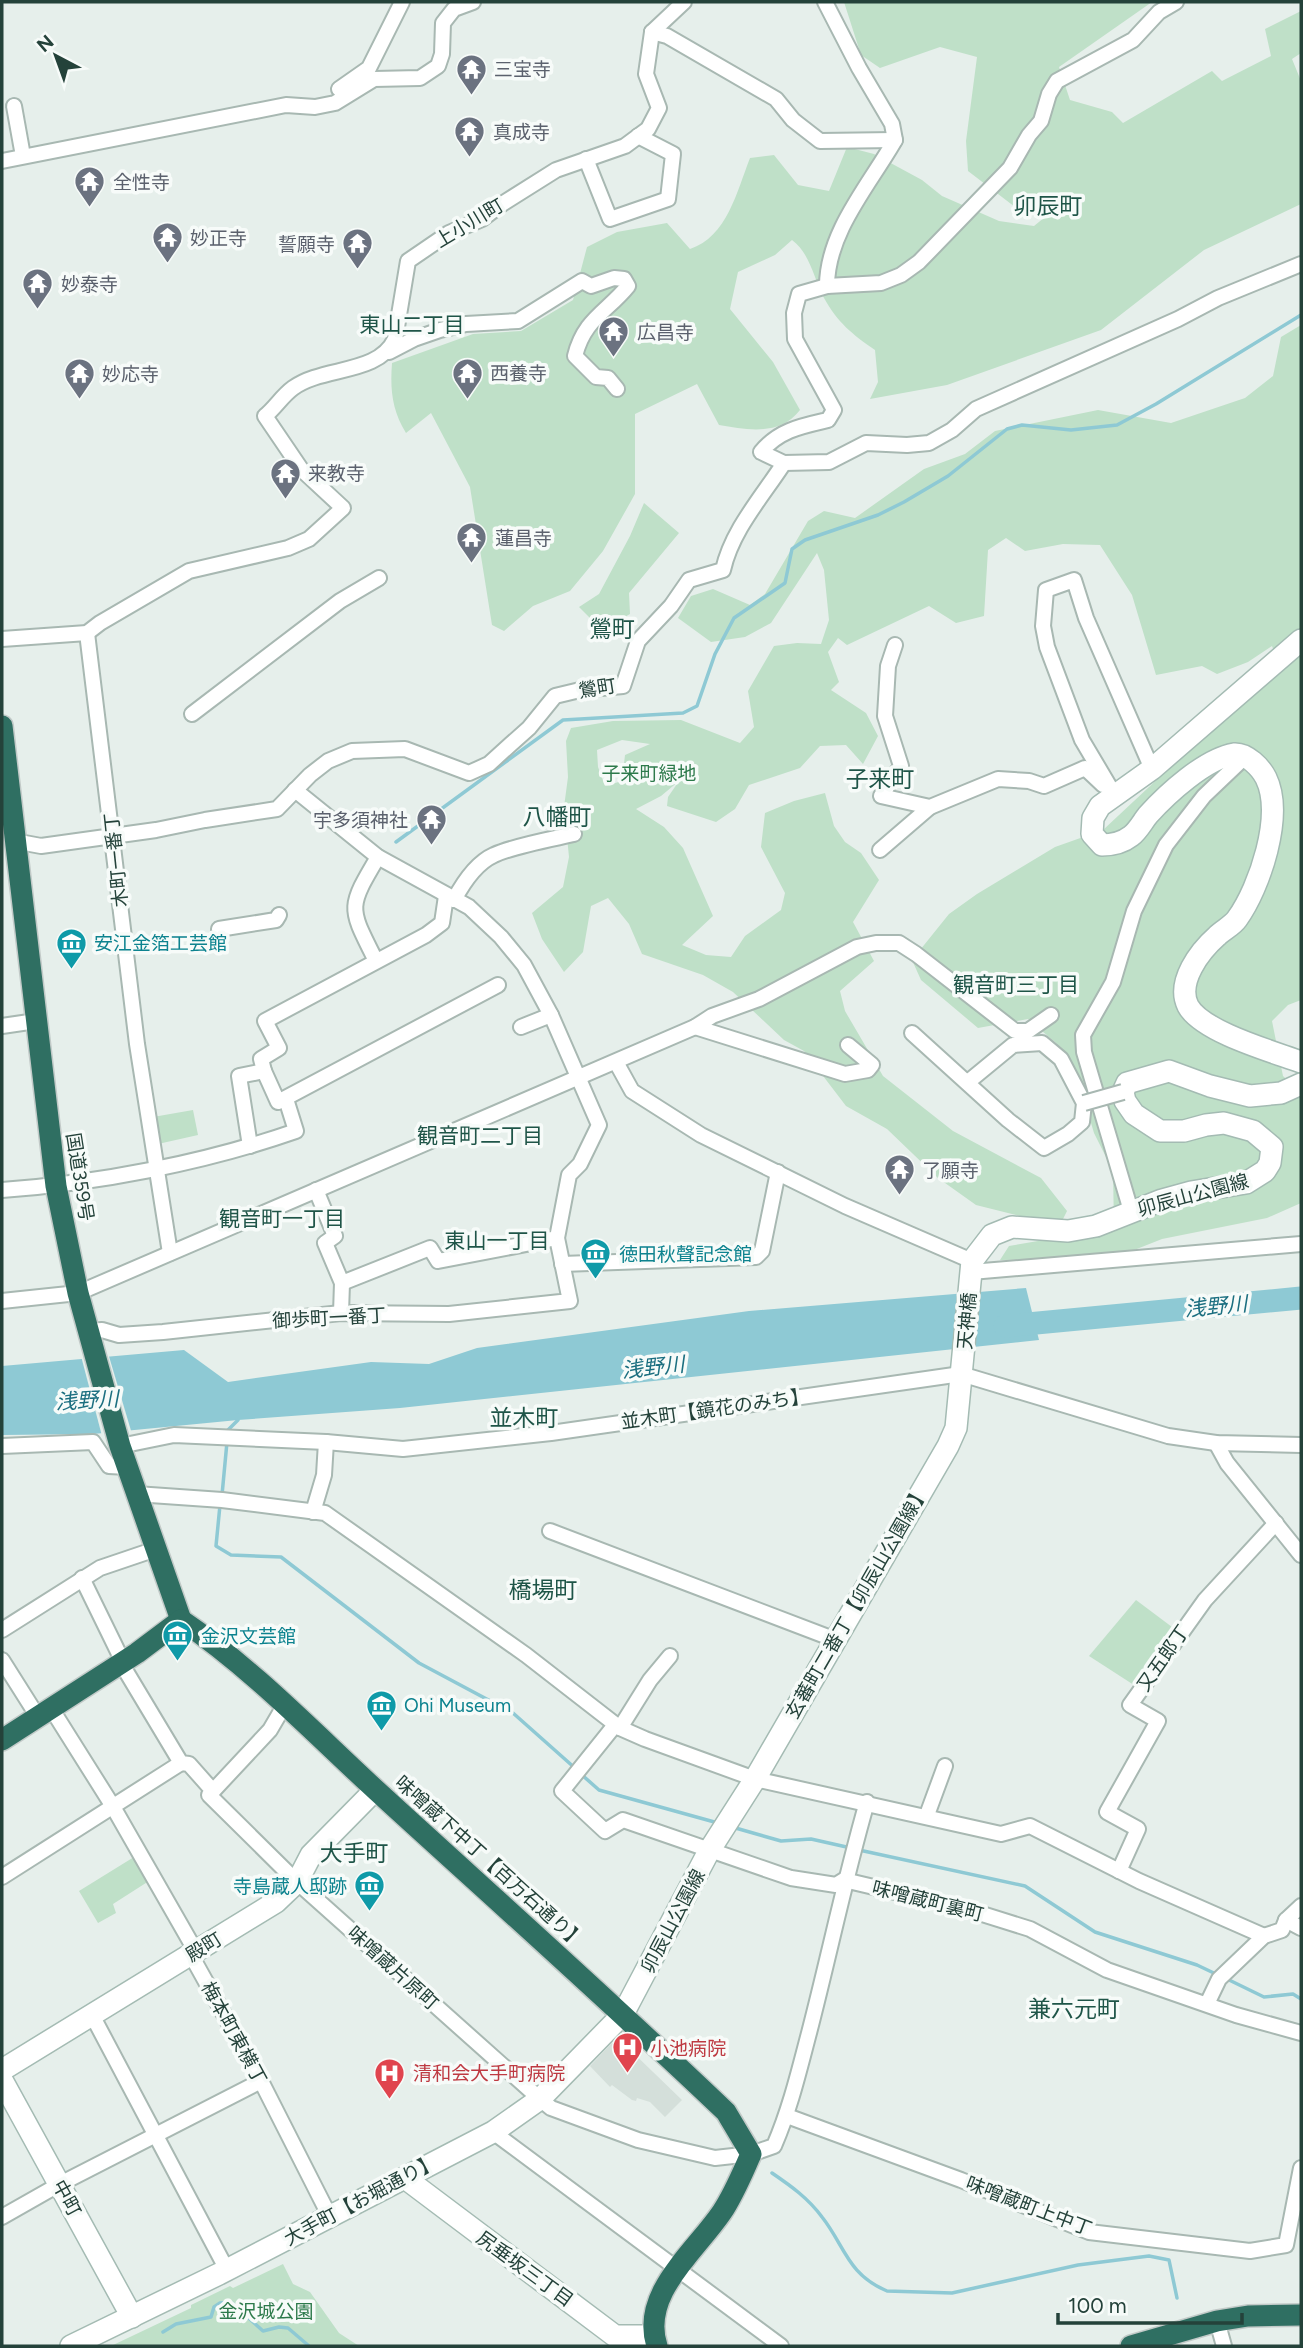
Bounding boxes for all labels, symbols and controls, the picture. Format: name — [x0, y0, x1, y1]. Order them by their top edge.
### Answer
north arrow — [21, 21, 91, 91]
text: N — [32, 30, 58, 57]
temple icon: 三宝寺 — [454, 52, 488, 96]
place label: 三宝寺 — [494, 58, 551, 81]
temple icon: 真成寺 — [453, 115, 487, 159]
place label: 真成寺 — [493, 121, 550, 144]
temple icon: 全性寺 — [73, 165, 107, 209]
place label: 全性寺 — [113, 171, 170, 194]
district label: 卯辰町 — [1014, 192, 1083, 220]
street label: 上小川町 — [430, 194, 508, 252]
temple icon: 妙正寺 — [150, 221, 184, 265]
place label: 妙正寺 — [190, 227, 247, 250]
temple icon: 誓願寺 — [341, 227, 375, 271]
place label: 誓願寺 — [278, 233, 335, 256]
temple icon: 妙泰寺 — [21, 267, 55, 311]
place label: 妙泰寺 — [61, 273, 118, 296]
district label: 東山二丁目 — [360, 312, 465, 337]
temple icon: 広昌寺 — [597, 315, 631, 359]
place label: 広昌寺 — [637, 321, 694, 344]
temple icon: 西養寺 — [450, 356, 484, 400]
temple icon: 妙応寺 — [62, 357, 96, 401]
place label: 西養寺 — [490, 362, 547, 385]
place label: 妙応寺 — [102, 363, 159, 386]
temple icon: 来教寺 — [268, 456, 302, 500]
place label: 来教寺 — [308, 462, 365, 485]
temple icon: 蓮昌寺 — [455, 521, 489, 565]
place label: 蓮昌寺 — [495, 527, 552, 550]
district label: 鶯町 — [589, 615, 635, 643]
street label: 鶯町 — [576, 674, 618, 702]
park label: 子来町緑地 — [601, 762, 697, 785]
district label: 子来町 — [846, 765, 915, 793]
temple icon: 宇多須神社 — [414, 803, 448, 847]
district label: 八幡町 — [523, 803, 592, 831]
place label: 宇多須神社 — [313, 809, 408, 832]
street label: 木町一番丁 — [100, 812, 132, 908]
museum icon: 安江金箔工芸館 — [54, 926, 88, 970]
place label: 安江金箔工芸館 — [94, 932, 227, 955]
district label: 観音町三丁目 — [953, 972, 1079, 997]
district label: 観音町二丁目 — [417, 1123, 543, 1148]
street label: 国道359号 — [62, 1131, 98, 1223]
temple icon: 了願寺 — [882, 1153, 916, 1197]
place label: 了願寺 — [922, 1159, 979, 1182]
street label: 卯辰山公園線 — [1135, 1169, 1251, 1221]
district label: 観音町一丁目 — [219, 1206, 345, 1231]
district label: 東山一丁目 — [445, 1228, 550, 1253]
museum icon: 徳田秋聲記念館 — [579, 1237, 613, 1281]
place label: 徳田秋聲記念館 — [619, 1243, 752, 1266]
water label: 浅野川 — [1184, 1291, 1250, 1321]
street label: 天神橋 — [953, 1292, 981, 1350]
street label: 御歩町一番丁 — [271, 1304, 387, 1332]
water label: 浅野川 — [620, 1351, 688, 1383]
street label: 並木町【鏡花のみち】 — [619, 1384, 811, 1434]
water label: 浅野川 — [55, 1386, 121, 1414]
district label: 並木町 — [490, 1404, 559, 1432]
street label: 玄蕃町二番丁【卯辰山公園線】 — [781, 1481, 933, 1723]
district label: 橋場町 — [509, 1576, 578, 1604]
museum icon: 金沢文芸館 — [161, 1619, 195, 1663]
street label: 又五郎丁 — [1132, 1620, 1194, 1696]
place label: 金沢文芸館 — [201, 1625, 296, 1648]
museum icon: Ohi Museum — [364, 1688, 398, 1732]
place label: Ohi Museum — [404, 1694, 511, 1717]
street label: 味噌蔵下中丁【百万石通り】 — [391, 1771, 589, 1953]
district label: 大手町 — [320, 1839, 389, 1867]
street label: 卯辰山公園線 — [636, 1865, 710, 1977]
museum icon: 寺島蔵人邸跡 — [353, 1869, 387, 1913]
place label: 寺島蔵人邸跡 — [233, 1875, 347, 1898]
street label: 味噌蔵町裏町 — [870, 1876, 986, 1926]
street label: 味噌蔵片原町 — [343, 1921, 443, 2015]
street label: 殿町 — [182, 1927, 226, 1967]
street label: 梅本町東横丁 — [196, 1978, 272, 2088]
district label: 兼六元町 — [1028, 1995, 1120, 2023]
hospital icon: 小池病院 — [610, 2031, 644, 2075]
place label: 小池病院 — [650, 2037, 726, 2060]
hospital icon: 清和会大手町病院 — [373, 2056, 407, 2100]
place label: 清和会大手町病院 — [413, 2062, 565, 2085]
street label: 大手町【お堀通り】 — [280, 2150, 442, 2250]
street label: 味噌蔵町上中丁 — [963, 2171, 1095, 2241]
street label: 中町 — [48, 2176, 86, 2220]
street label: 尻垂坂三丁目 — [472, 2226, 578, 2312]
scale bar — [1058, 2282, 1242, 2326]
text: 100 m — [1068, 2293, 1127, 2318]
park label: 金沢城公園 — [218, 2300, 314, 2323]

